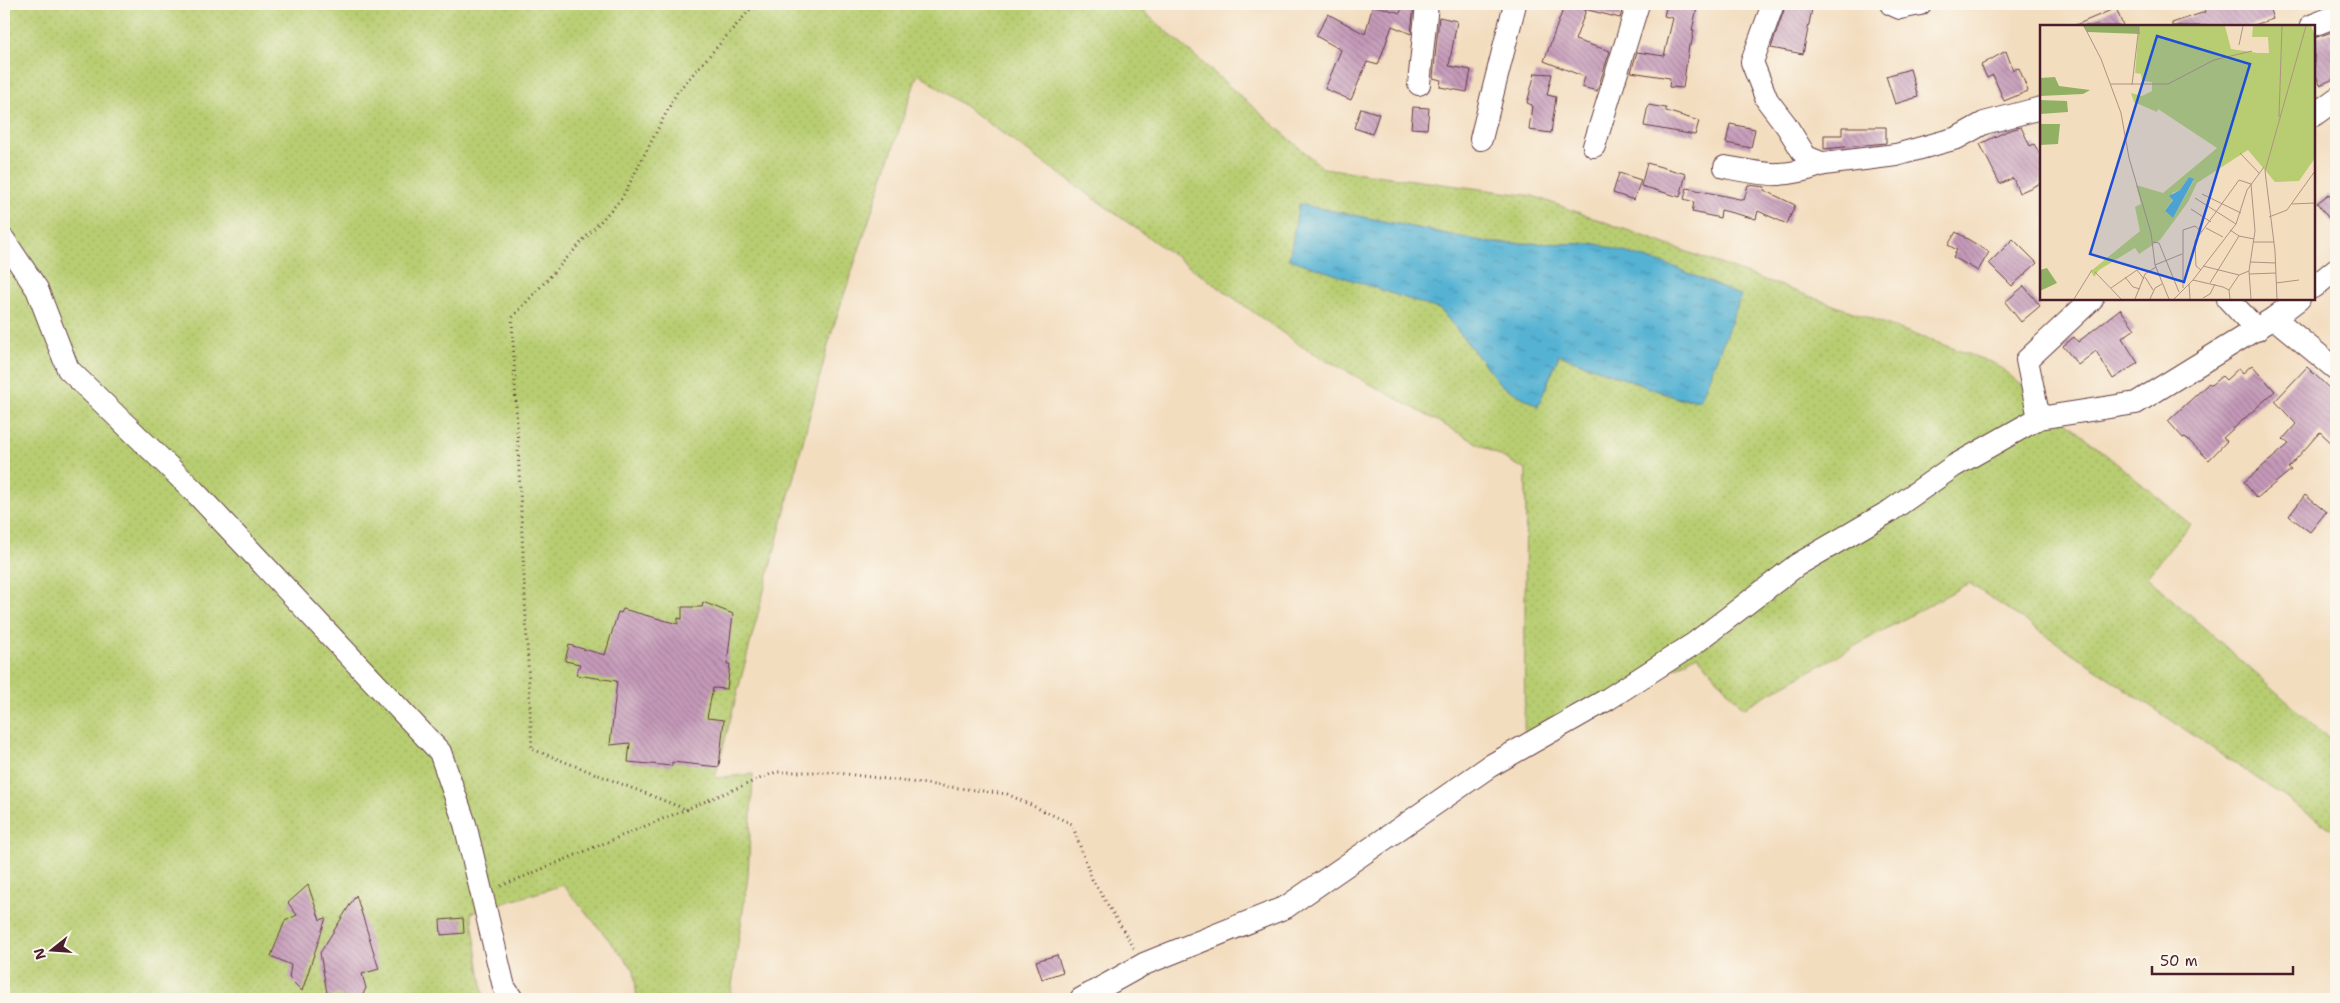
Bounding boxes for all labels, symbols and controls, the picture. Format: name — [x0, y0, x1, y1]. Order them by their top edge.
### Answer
inset map — [2040, 25, 2315, 300]
north arrow — [28, 926, 78, 976]
scale bar — [2152, 943, 2294, 975]
text: N — [29, 946, 50, 962]
text: 50 m — [2160, 951, 2198, 971]

